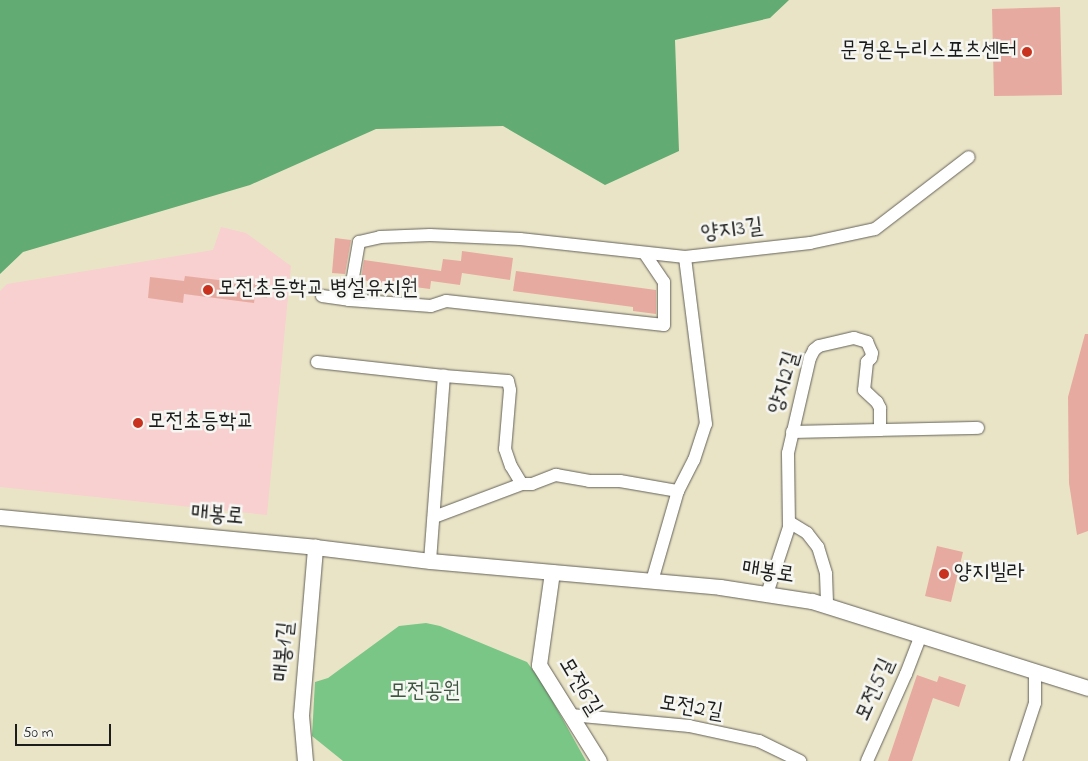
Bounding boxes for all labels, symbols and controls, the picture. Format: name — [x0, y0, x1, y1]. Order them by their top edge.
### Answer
place label: 문경온누리스포츠센터 — [840, 39, 1017, 65]
marker: 문경온누리스포츠센터 — [1021, 46, 1033, 58]
street label: 양지3길 — [700, 214, 764, 248]
place label: 모전초등학교 병설유치원 — [218, 277, 418, 303]
marker: 모전초등학교 병설유치원 — [202, 284, 214, 296]
street label: 양지2길 — [763, 349, 807, 417]
place label: 모전초등학교 — [148, 410, 254, 436]
marker: 모전초등학교 — [132, 417, 144, 429]
street label: 매봉로 — [189, 501, 245, 531]
street label: 매봉로 — [740, 556, 796, 590]
place label: 양지빌라 — [954, 561, 1025, 587]
marker: 양지빌라 — [938, 568, 950, 580]
street label: 매봉1길 — [269, 621, 301, 683]
street label: 모전6길 — [552, 653, 606, 721]
street label: 모전5길 — [851, 655, 901, 725]
park label: 모전공원 — [390, 680, 460, 706]
street label: 모전2길 — [657, 691, 725, 727]
scale bar — [18, 714, 114, 746]
text: 50 m — [23, 722, 53, 744]

